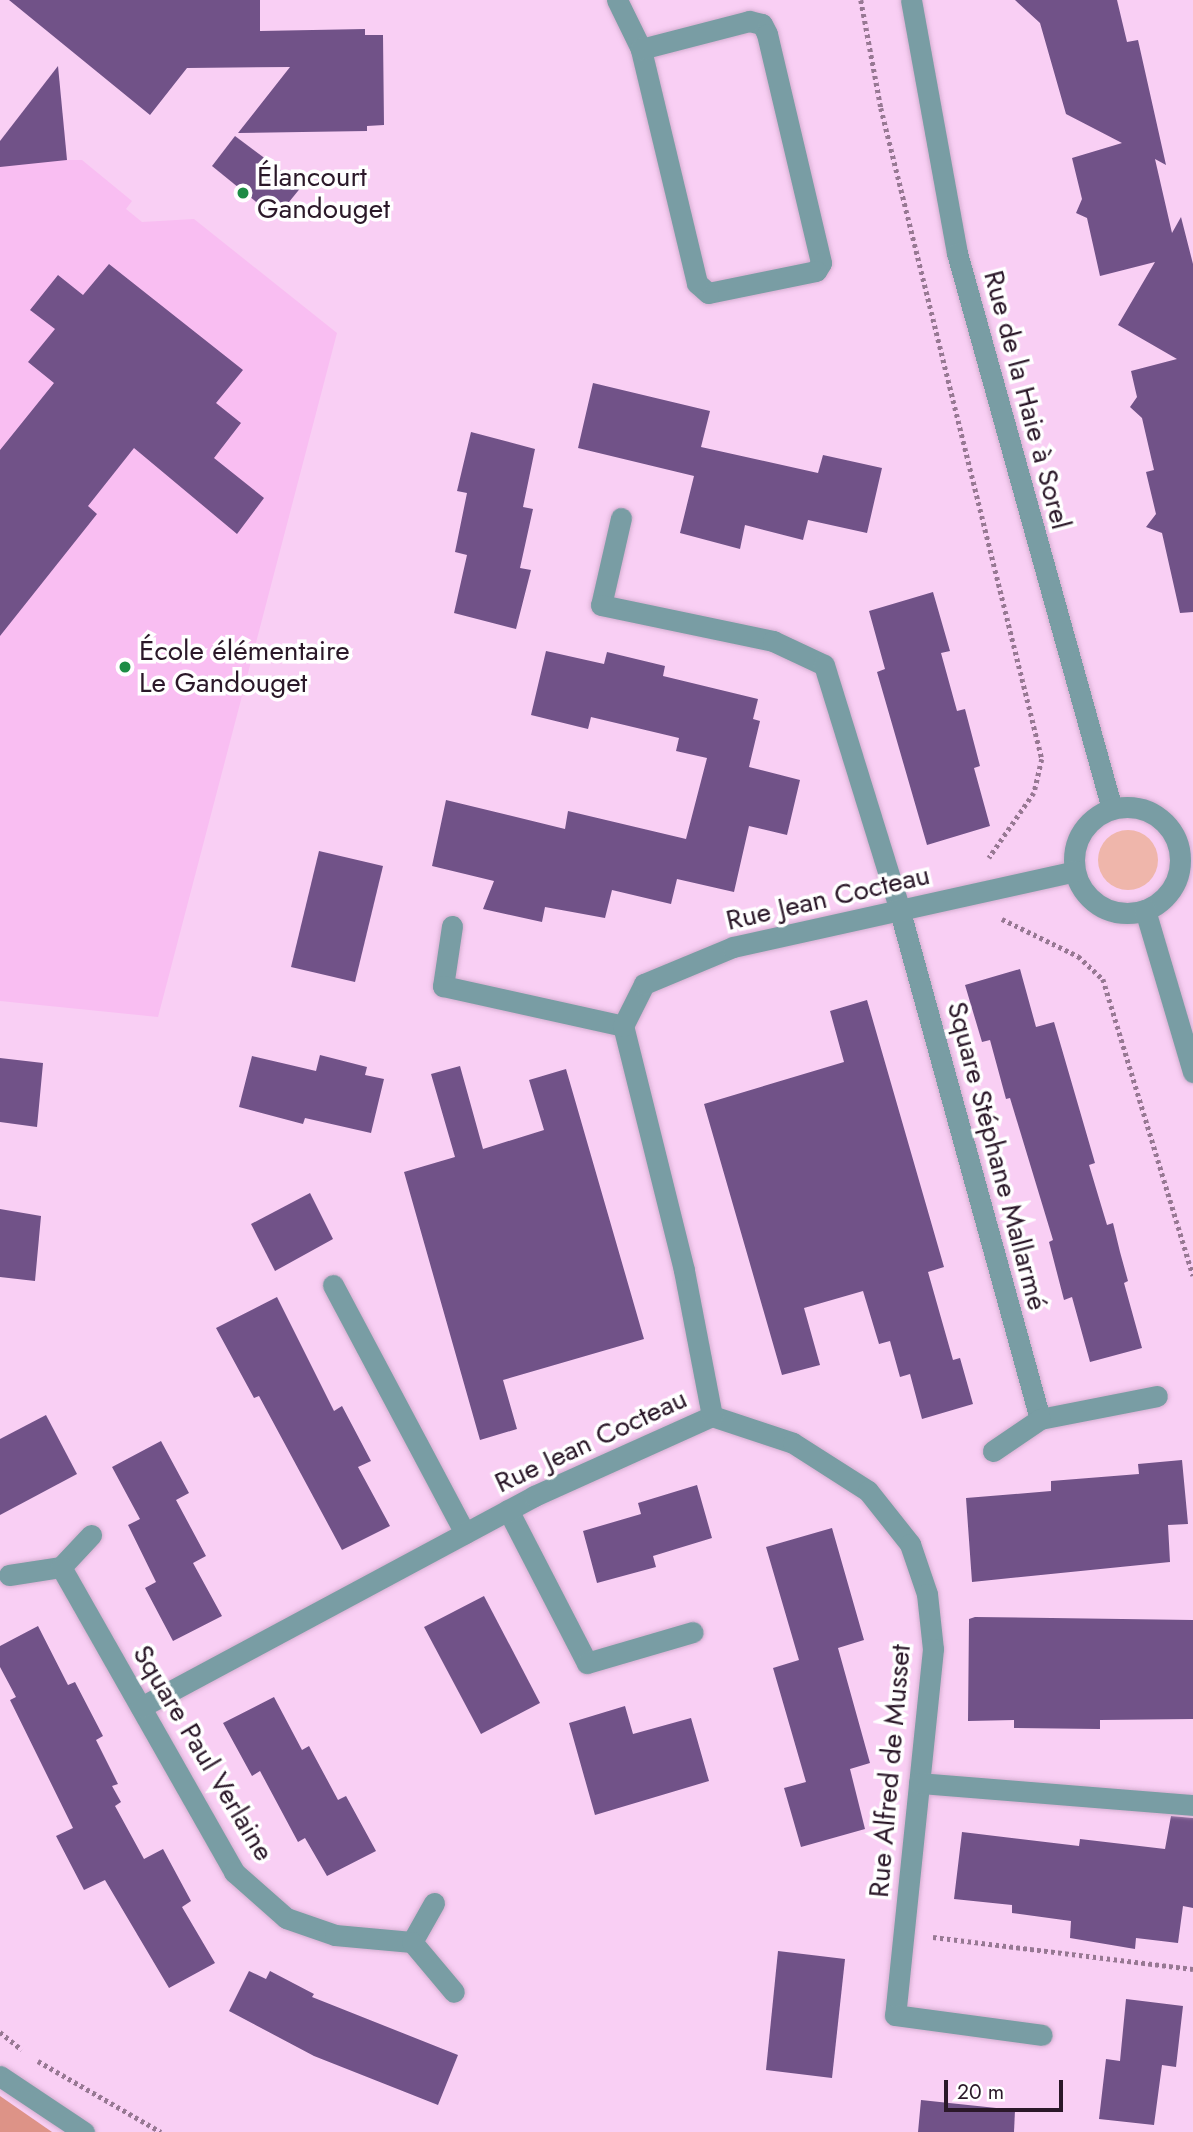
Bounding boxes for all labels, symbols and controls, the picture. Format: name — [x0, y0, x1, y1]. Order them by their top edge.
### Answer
place label: Élancourt Gandouget — [257, 160, 390, 226]
marker: Élancourt Gandouget — [235, 185, 251, 201]
street label: Rue de la Haie à Sorel — [976, 267, 1078, 533]
place label: École élémentaire Le Gandouget — [139, 634, 350, 700]
marker: École élémentaire Le Gandouget — [117, 659, 133, 675]
street label: Rue Jean Cocteau — [723, 858, 933, 938]
street label: Square Stéphane Mallarmé — [940, 998, 1054, 1314]
street label: Rue Jean Cocteau — [490, 1382, 692, 1500]
street label: Square Paul Verlaine — [125, 1639, 281, 1867]
street label: Rue Alfred de Musset — [862, 1643, 918, 1899]
scale bar — [948, 2066, 1067, 2110]
text: 20 m — [957, 2077, 1004, 2107]

